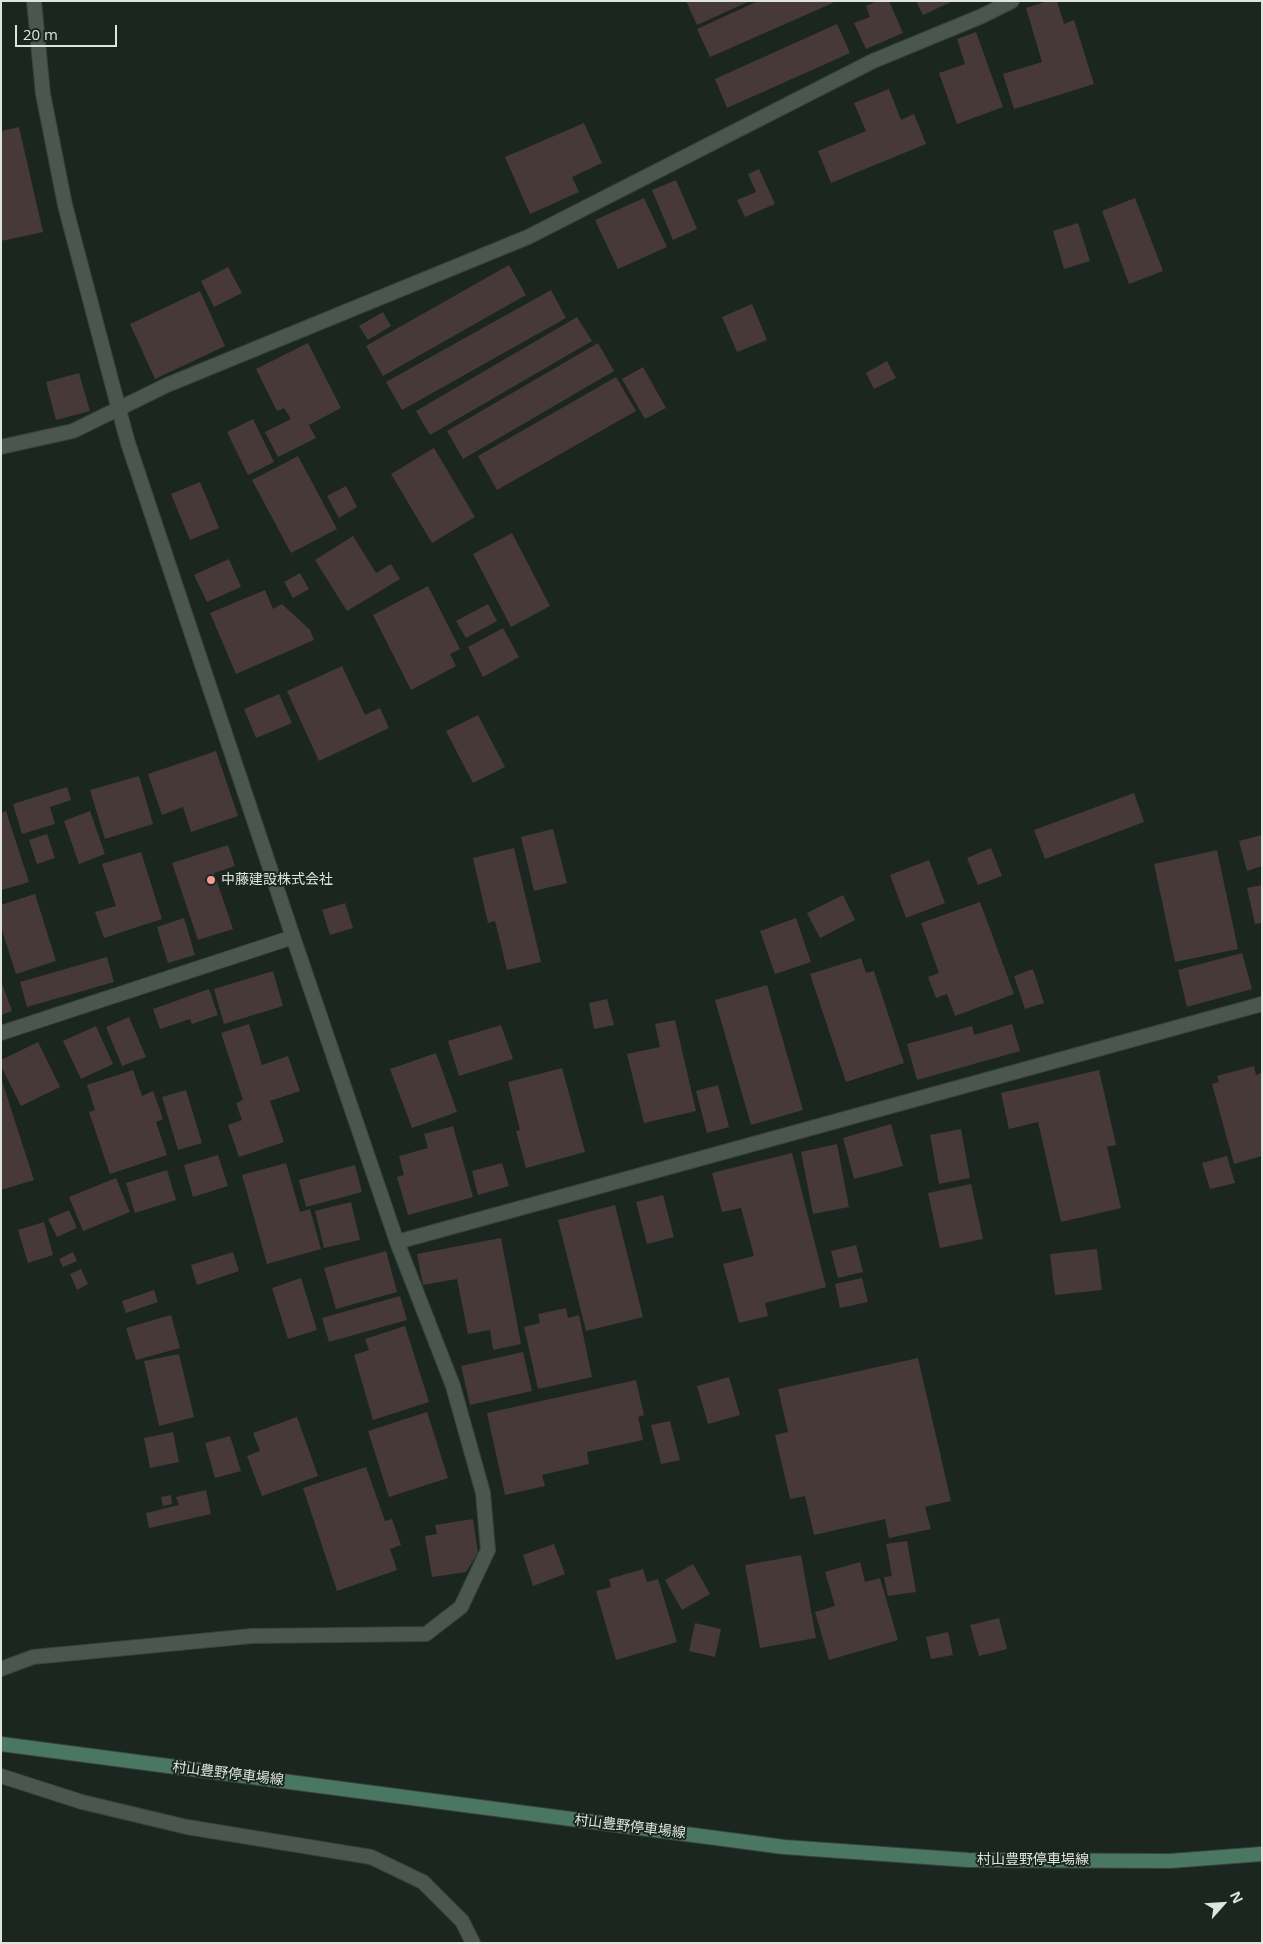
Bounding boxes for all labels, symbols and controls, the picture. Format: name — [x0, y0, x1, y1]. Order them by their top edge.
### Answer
scale bar — [18, 15, 120, 47]
text: 20 m — [23, 24, 58, 44]
place label: 中藤建設株式会社 — [221, 872, 333, 888]
marker: 中藤建設株式会社 — [205, 874, 217, 886]
street label: 村山豊野停車場線 — [171, 1759, 285, 1789]
street label: 村山豊野停車場線 — [573, 1812, 687, 1842]
street label: 村山豊野停車場線 — [977, 1852, 1089, 1868]
north arrow — [1198, 1879, 1248, 1929]
text: N — [1226, 1888, 1248, 1906]

